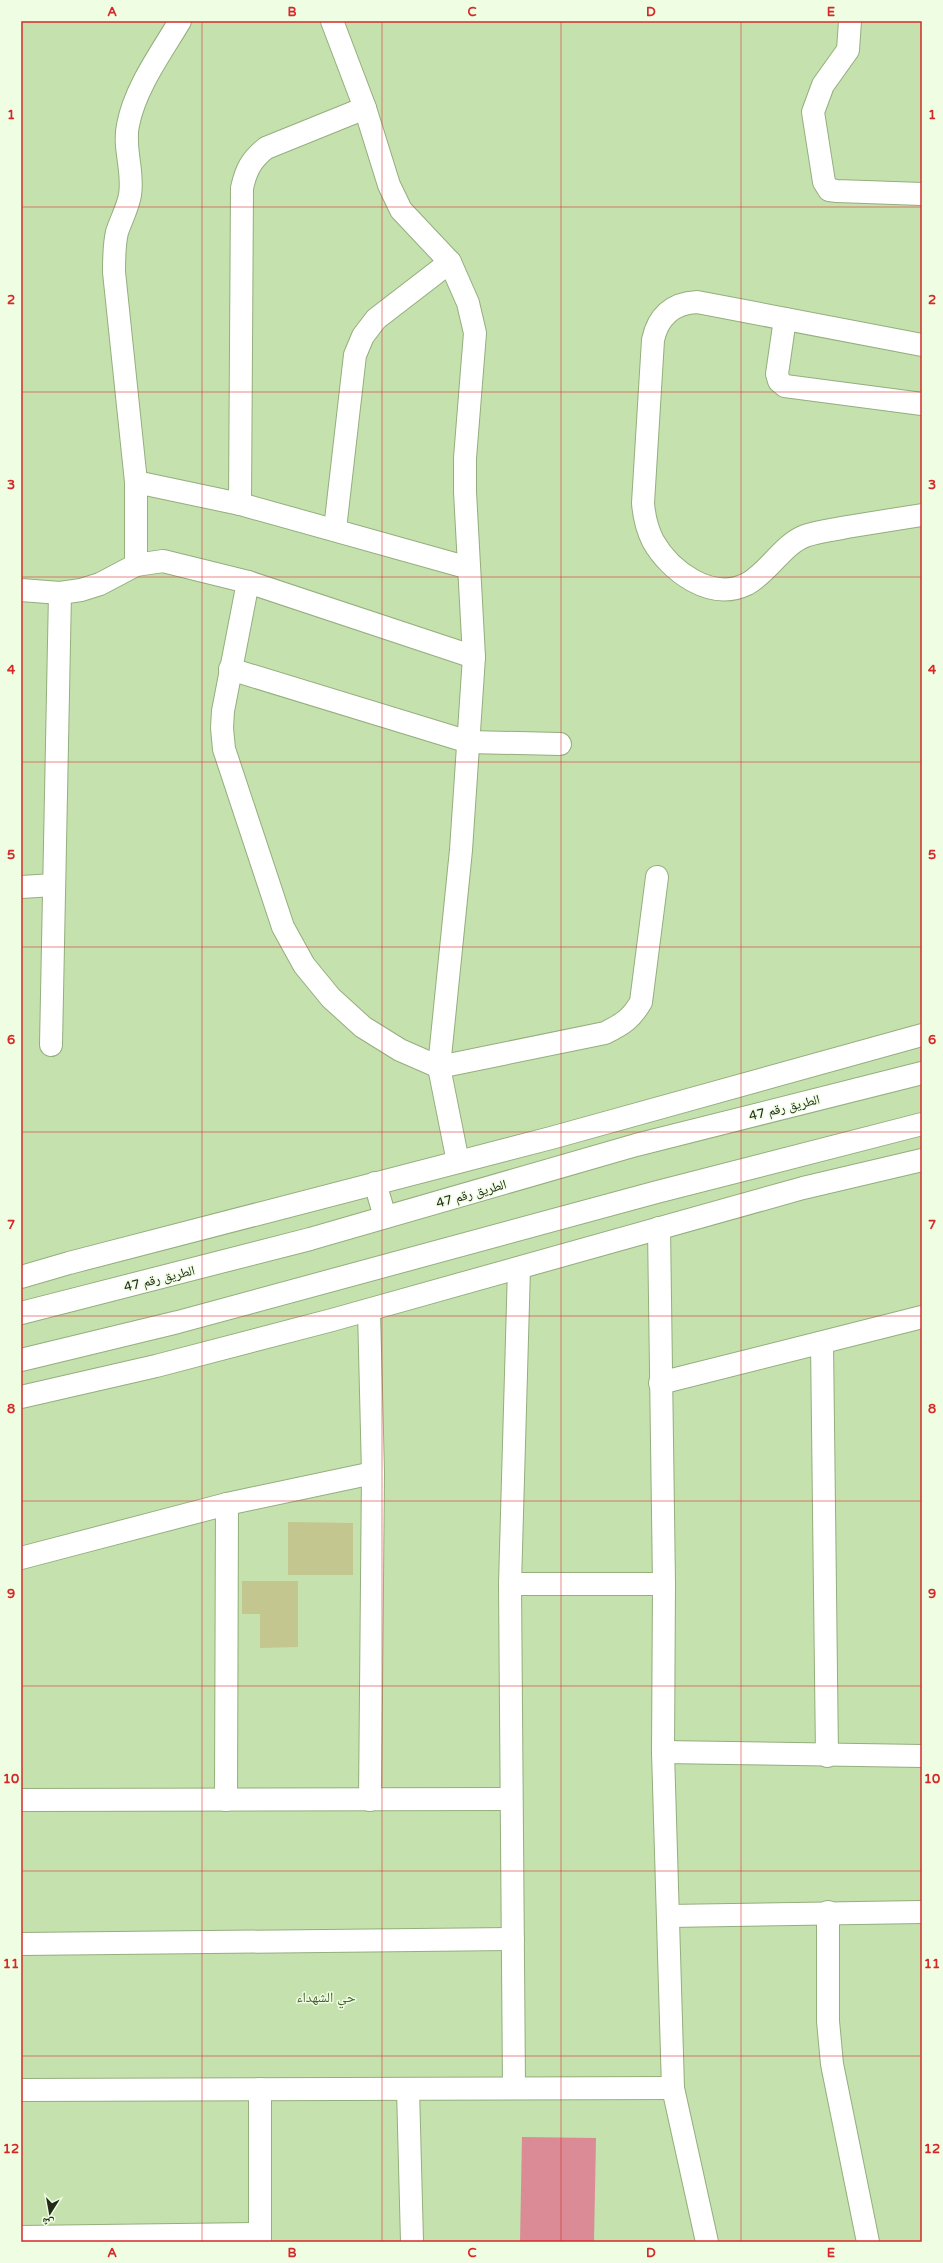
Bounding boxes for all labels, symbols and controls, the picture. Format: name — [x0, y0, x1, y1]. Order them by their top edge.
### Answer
text: A — [107, 4, 117, 20]
text: B — [287, 4, 297, 20]
text: C — [467, 4, 477, 20]
text: D — [646, 4, 656, 20]
text: E — [827, 4, 835, 20]
text: 1 — [7, 107, 15, 123]
text: 1 — [928, 107, 936, 123]
text: 2 — [7, 292, 15, 308]
text: 2 — [928, 292, 936, 308]
text: 3 — [7, 477, 15, 493]
text: 3 — [928, 477, 936, 493]
text: 4 — [7, 662, 16, 678]
text: 4 — [928, 662, 937, 678]
text: 5 — [7, 847, 15, 863]
text: 5 — [928, 847, 936, 863]
text: 6 — [7, 1032, 15, 1048]
text: 6 — [928, 1032, 936, 1048]
street label: الطريق رقم 47 — [747, 1091, 821, 1125]
street label: الطريق رقم 47 — [434, 1176, 508, 1212]
text: 7 — [7, 1217, 15, 1233]
text: 7 — [928, 1217, 936, 1233]
street label: الطريق رقم 47 — [122, 1262, 196, 1296]
text: 8 — [7, 1401, 15, 1417]
text: 8 — [928, 1401, 936, 1417]
text: 9 — [7, 1586, 15, 1602]
text: 9 — [928, 1586, 936, 1602]
text: 10 — [3, 1771, 19, 1787]
text: 10 — [924, 1771, 940, 1787]
text: 11 — [3, 1956, 19, 1972]
text: 11 — [924, 1956, 940, 1972]
district label: حي الشهداء — [296, 1989, 356, 2009]
text: 12 — [3, 2141, 19, 2157]
text: 12 — [924, 2141, 940, 2157]
north arrow — [30, 2193, 70, 2233]
text: ش — [41, 2214, 55, 2230]
text: A — [107, 2245, 117, 2261]
text: B — [287, 2245, 297, 2261]
text: C — [467, 2245, 477, 2261]
text: D — [646, 2245, 656, 2261]
text: E — [827, 2245, 835, 2261]

